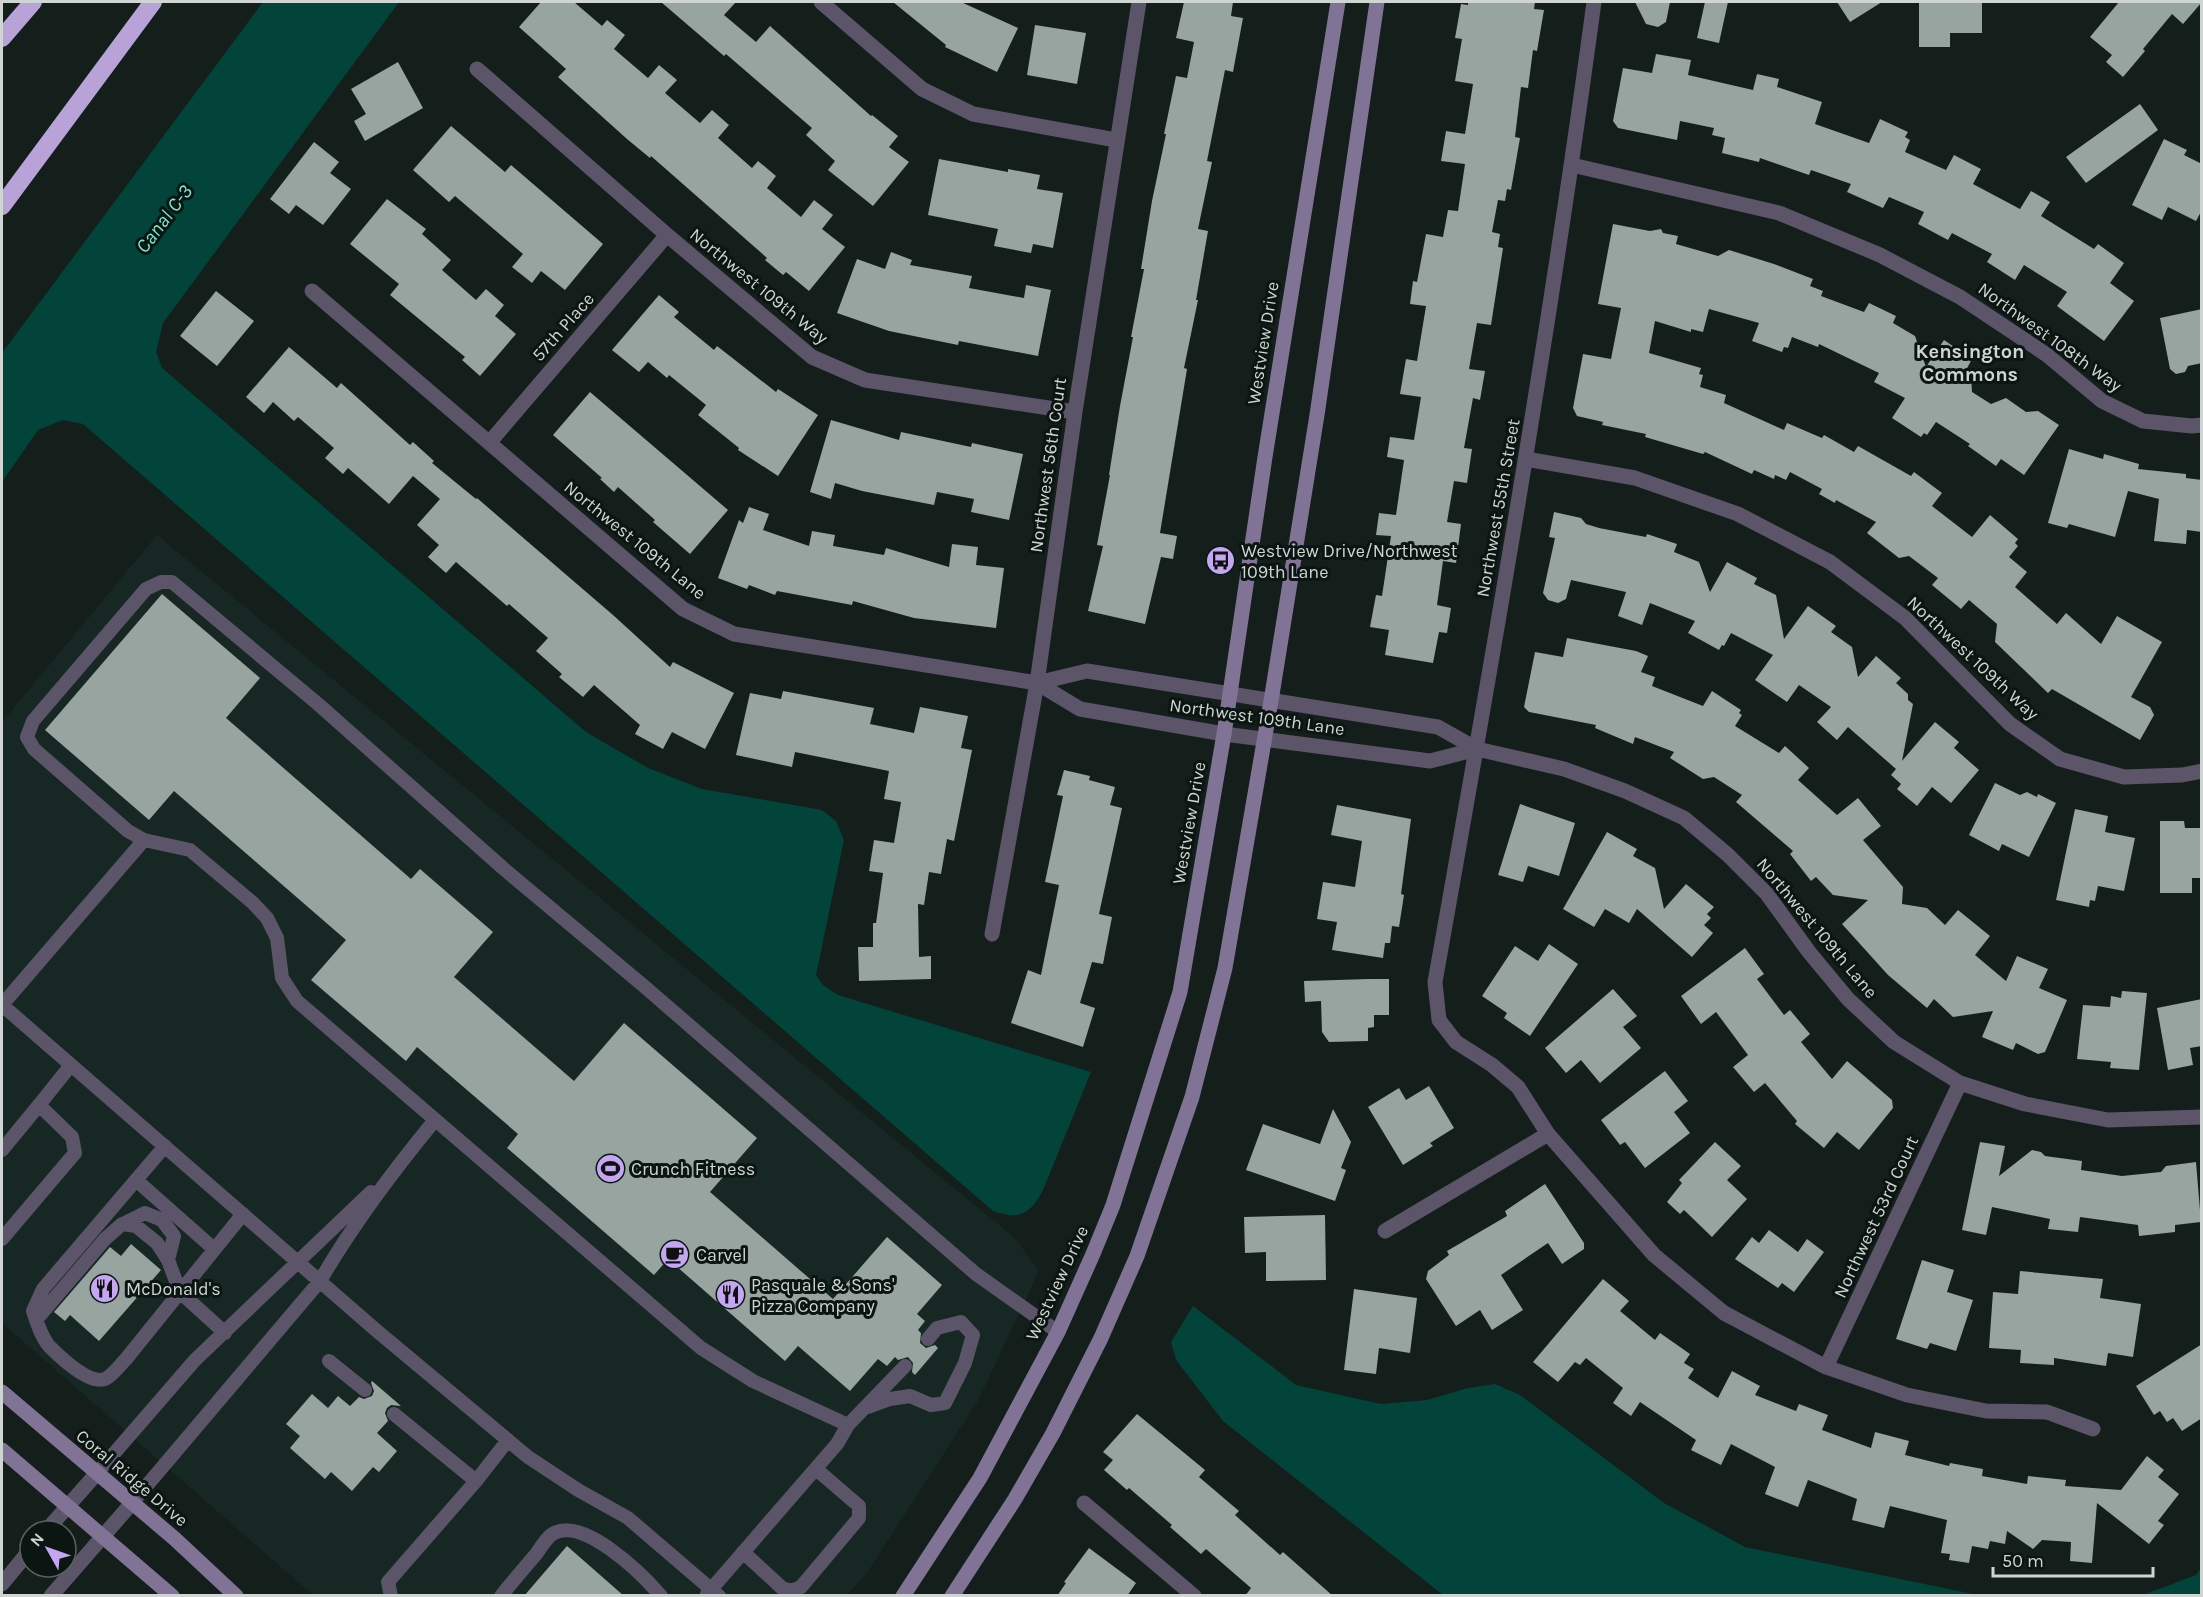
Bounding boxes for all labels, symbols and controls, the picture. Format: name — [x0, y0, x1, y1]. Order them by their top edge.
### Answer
water label: Canal C-3 — [131, 180, 197, 258]
street label: Northwest 109th Way — [685, 223, 833, 349]
street label: Northwest 108th Way — [1974, 277, 2127, 397]
street label: Westview Drive — [1242, 280, 1284, 406]
street label: 57th Place — [527, 288, 599, 366]
district label: Kensington Commons — [1915, 340, 2025, 386]
street label: Northwest 56th Court — [1025, 376, 1071, 554]
street label: Northwest 55th Street — [1471, 417, 1525, 599]
street label: Northwest 109th Lane — [560, 476, 710, 604]
place label: Westview Drive/Northwest 109th Lane — [1241, 540, 1458, 583]
bus stop icon: Westview Drive/Northwest 109th Lane — [1204, 545, 1236, 577]
street label: Northwest 109th Way — [1903, 591, 2044, 725]
street label: Northwest 109th Lane — [1168, 694, 1346, 740]
street label: Westview Drive — [1167, 760, 1211, 886]
street label: Northwest 109th Lane — [1752, 853, 1882, 1003]
street label: Northwest 53rd Court — [1829, 1132, 1923, 1302]
sports icon: Crunch Fitness — [594, 1153, 626, 1185]
place label: Crunch Fitness — [631, 1158, 755, 1180]
street label: Westview Drive — [1021, 1222, 1093, 1344]
cafe icon: Carvel — [659, 1239, 691, 1271]
place label: Carvel — [696, 1244, 747, 1266]
restaurant icon: McDonald's — [89, 1273, 121, 1305]
place label: Pasquale & Sons' Pizza Company — [751, 1274, 894, 1317]
place label: McDonald's — [126, 1278, 221, 1300]
restaurant icon: Pasquale & Sons' Pizza Company — [714, 1279, 746, 1311]
street label: Coral Ridge Drive — [72, 1425, 192, 1531]
north arrow — [18, 1519, 78, 1579]
text: N — [26, 1529, 48, 1550]
scale bar — [1993, 1540, 2154, 1578]
text: 50 m — [2002, 1550, 2044, 1572]

